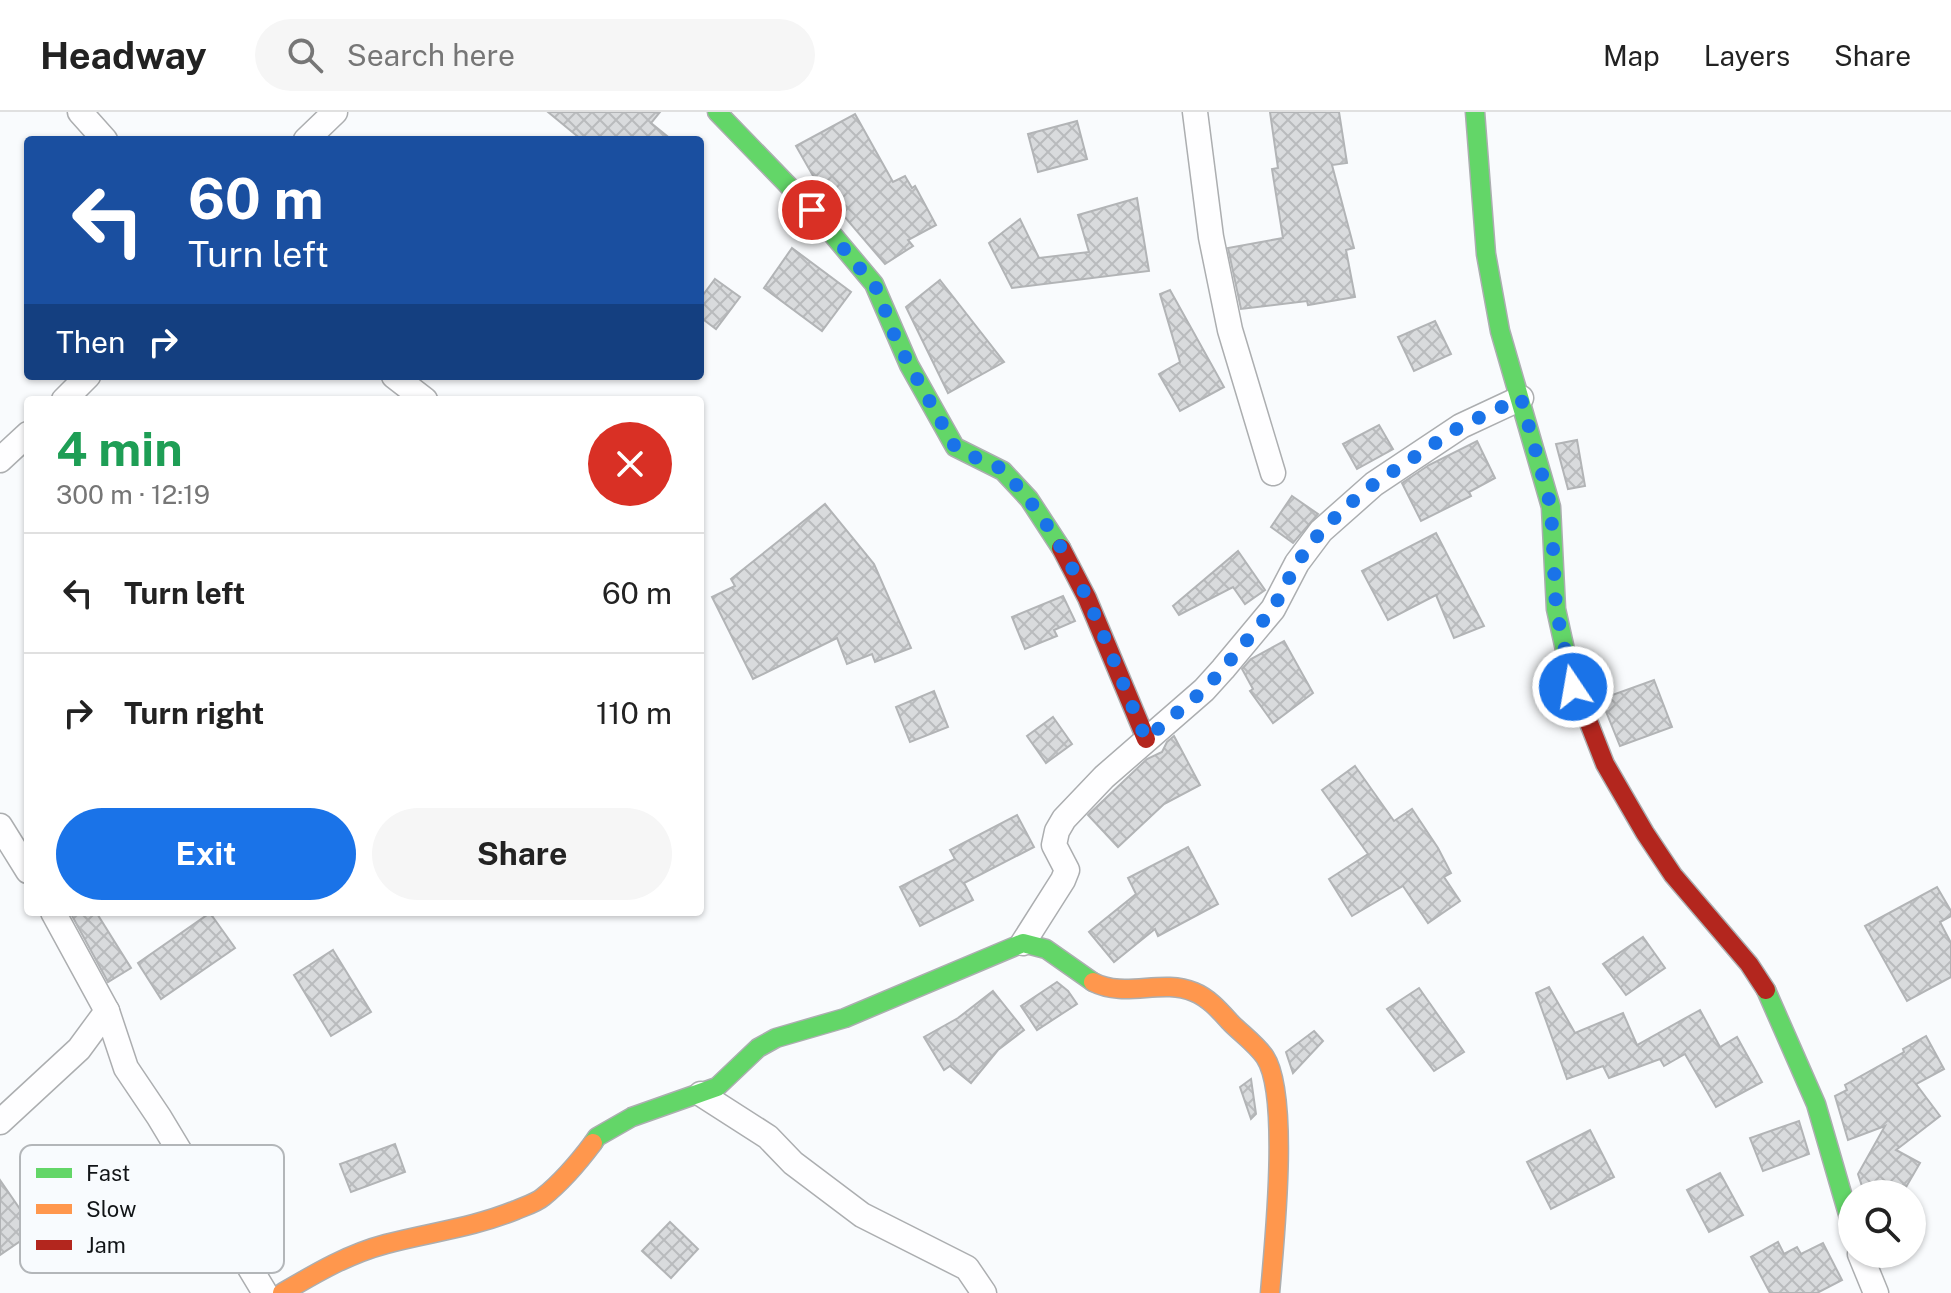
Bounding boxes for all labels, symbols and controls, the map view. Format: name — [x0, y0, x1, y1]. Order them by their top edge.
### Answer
search box — [255, 19, 815, 91]
text: Headway — [40, 33, 207, 78]
icon: search — [283, 33, 327, 77]
text: Search here — [347, 37, 515, 73]
text: Map — [1603, 39, 1660, 72]
text: Layers — [1704, 39, 1790, 72]
text: Share — [1834, 39, 1911, 72]
text: 60 m — [188, 166, 324, 232]
icon: left — [56, 168, 160, 272]
pin — [778, 176, 846, 244]
icon: arrive — [790, 188, 834, 232]
text: Turn left — [188, 233, 329, 275]
icon: right — [141, 320, 185, 364]
text: Then — [56, 324, 125, 360]
text: 4 min — [56, 420, 183, 477]
button: close — [588, 422, 672, 506]
text: 300 m · 12:19 — [56, 479, 210, 510]
icon: left — [56, 571, 100, 615]
text: Turn left — [124, 575, 245, 611]
text: 60 m — [602, 575, 672, 611]
position arrow — [1531, 645, 1615, 729]
icon: right — [56, 691, 100, 735]
text: Turn right — [124, 695, 264, 731]
text: 110 m — [596, 695, 672, 731]
button: Exit — [56, 808, 356, 900]
button: Share — [372, 808, 672, 900]
legend — [20, 1145, 284, 1273]
text: Fast — [86, 1160, 130, 1186]
map controls — [1838, 1180, 1926, 1268]
button: search — [1838, 1180, 1926, 1268]
text: Slow — [86, 1196, 136, 1222]
text: Jam — [86, 1232, 126, 1258]

